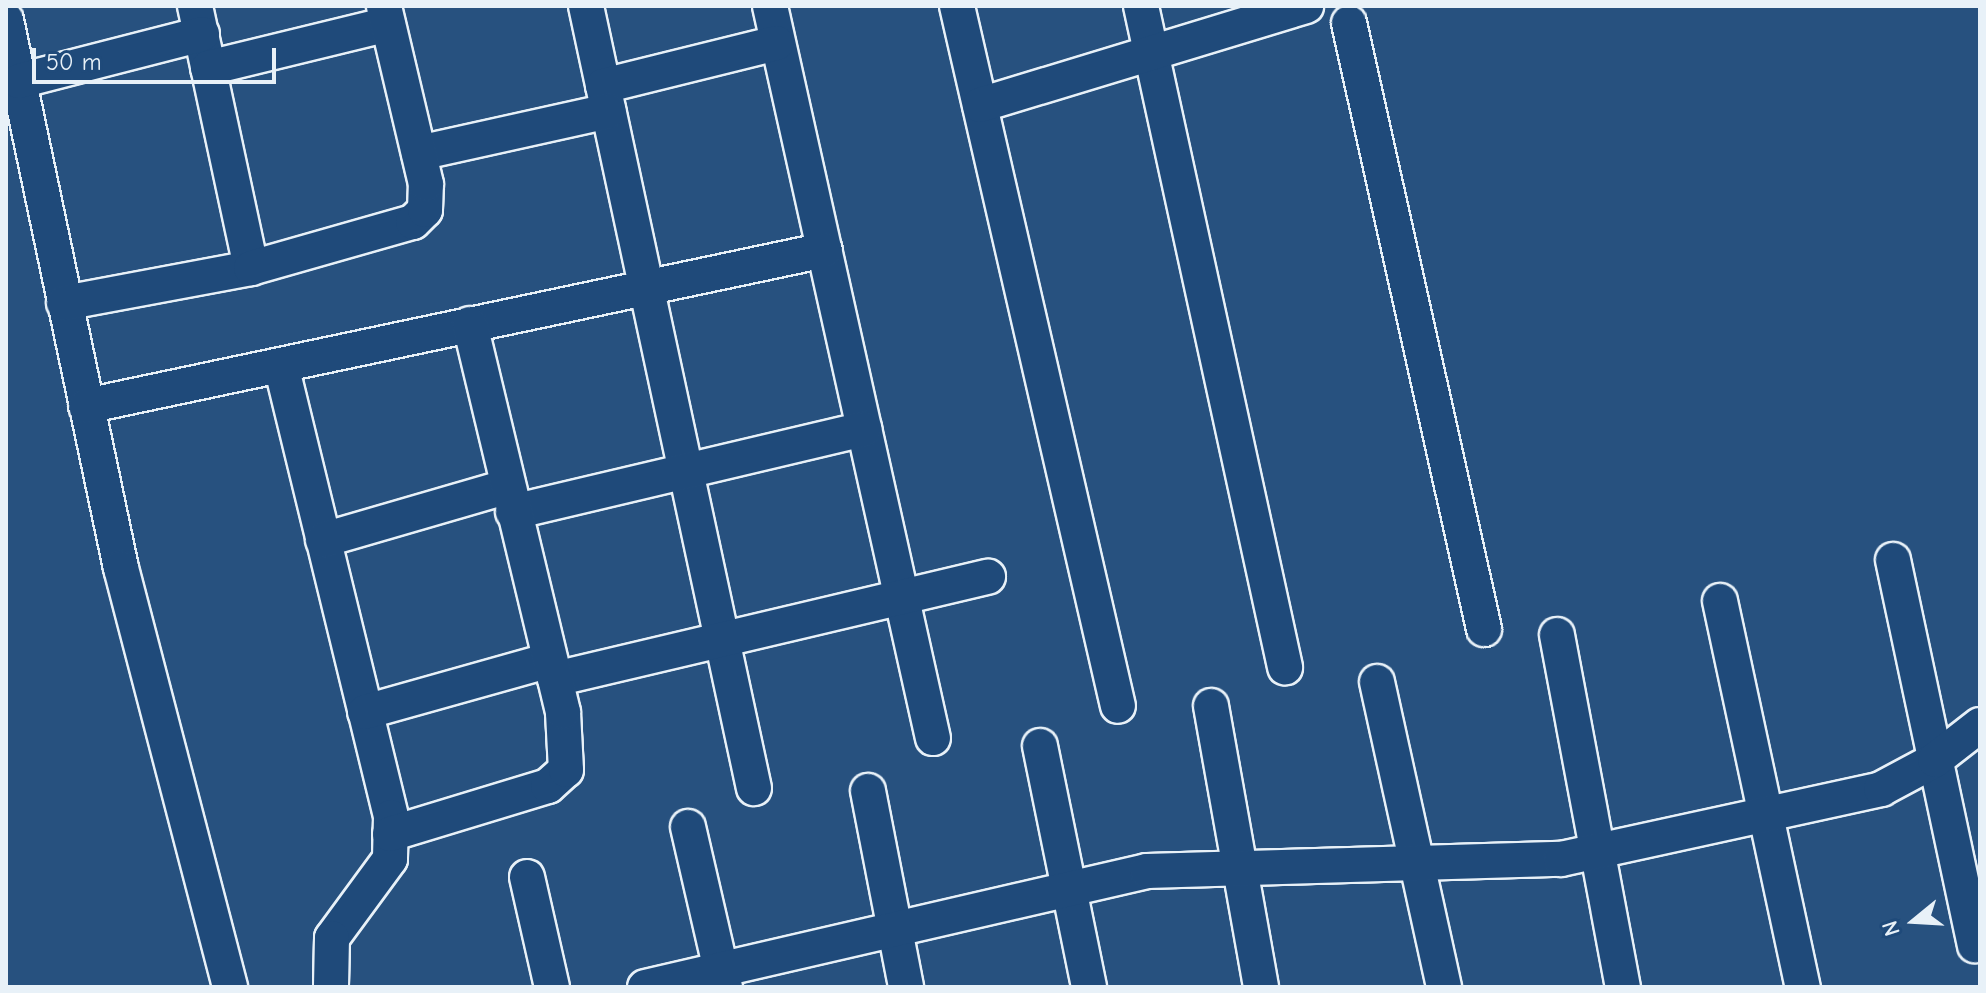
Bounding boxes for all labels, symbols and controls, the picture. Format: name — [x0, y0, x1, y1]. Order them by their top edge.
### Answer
scale bar — [36, 32, 280, 82]
text: 50 m — [46, 48, 102, 76]
north arrow — [1874, 881, 1954, 961]
text: N — [1877, 918, 1906, 939]

